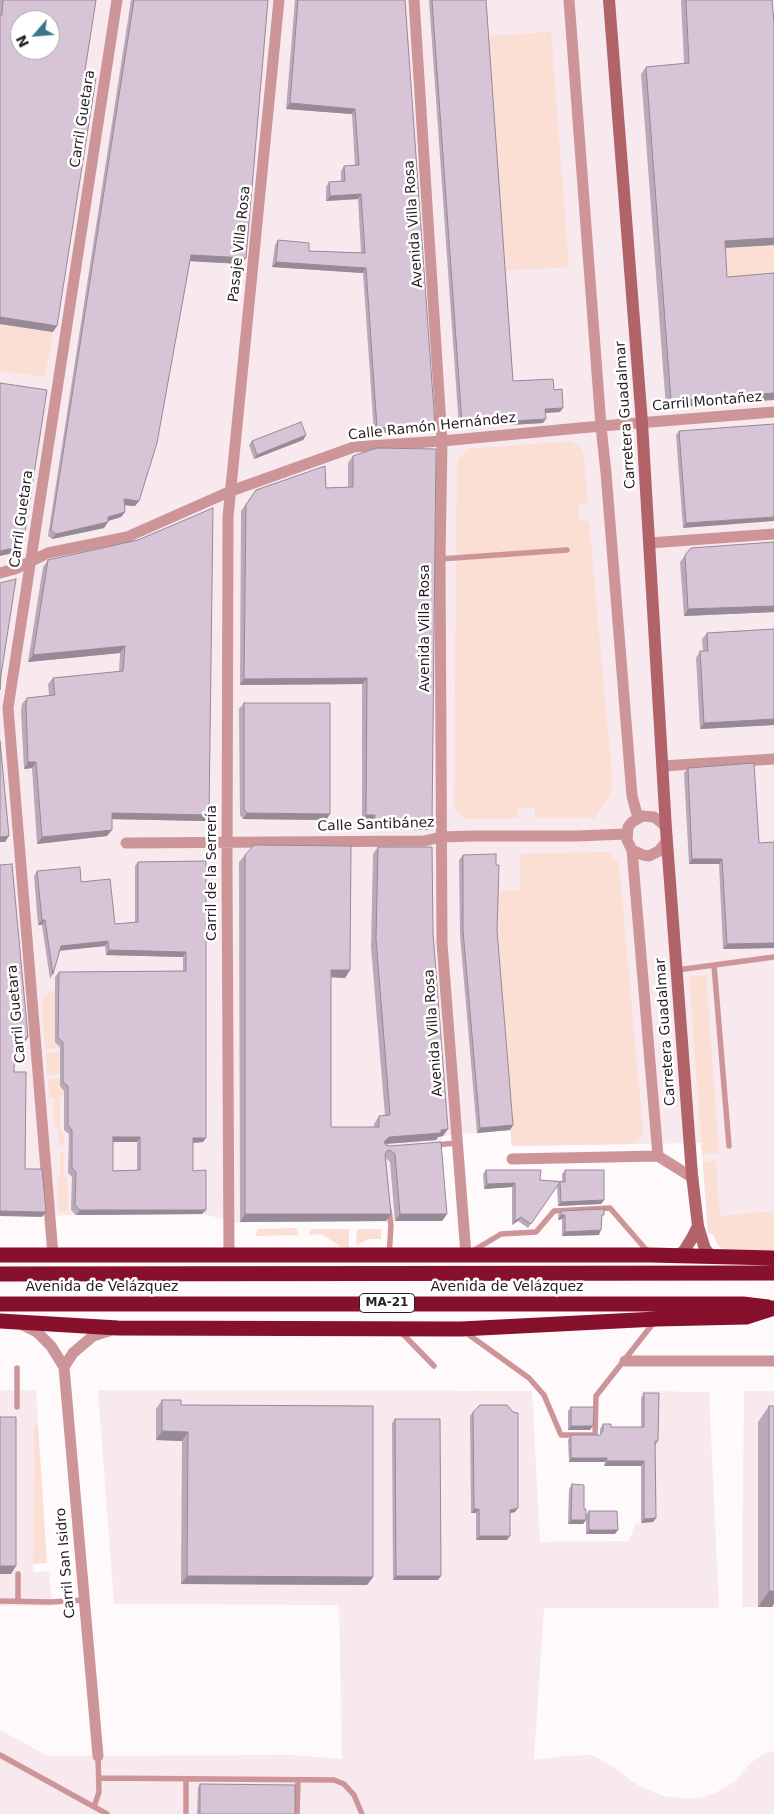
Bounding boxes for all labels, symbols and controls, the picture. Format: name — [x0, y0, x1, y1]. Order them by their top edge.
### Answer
north arrow — [10, 10, 60, 60]
text: N — [13, 33, 32, 50]
street label: Carril Guetara — [67, 69, 99, 169]
street label: Avenida Villa Rosa — [401, 160, 427, 288]
street label: Pasaje Villa Rosa — [226, 185, 254, 303]
street label: Carretera Guadalmar — [612, 340, 640, 490]
street label: Carril Montañez — [651, 389, 763, 415]
street label: Calle Ramón Hernández — [347, 410, 517, 444]
street label: Carril Guetara — [7, 469, 37, 569]
street label: Avenida Villa Rosa — [417, 564, 433, 692]
street label: Carril de la Serrería — [204, 805, 220, 941]
street label: Calle Santibánez — [317, 815, 435, 835]
street label: Carretera Guadalmar — [652, 957, 680, 1107]
street label: Carril Guetara — [4, 964, 30, 1064]
street label: Avenida Villa Rosa — [421, 969, 447, 1097]
street label: Avenida de Velázquez — [26, 1279, 178, 1295]
street label: Avenida de Velázquez — [431, 1279, 583, 1295]
road number: MA-21 — [360, 1294, 414, 1312]
street label: Carril San Isidro — [53, 1507, 79, 1619]

